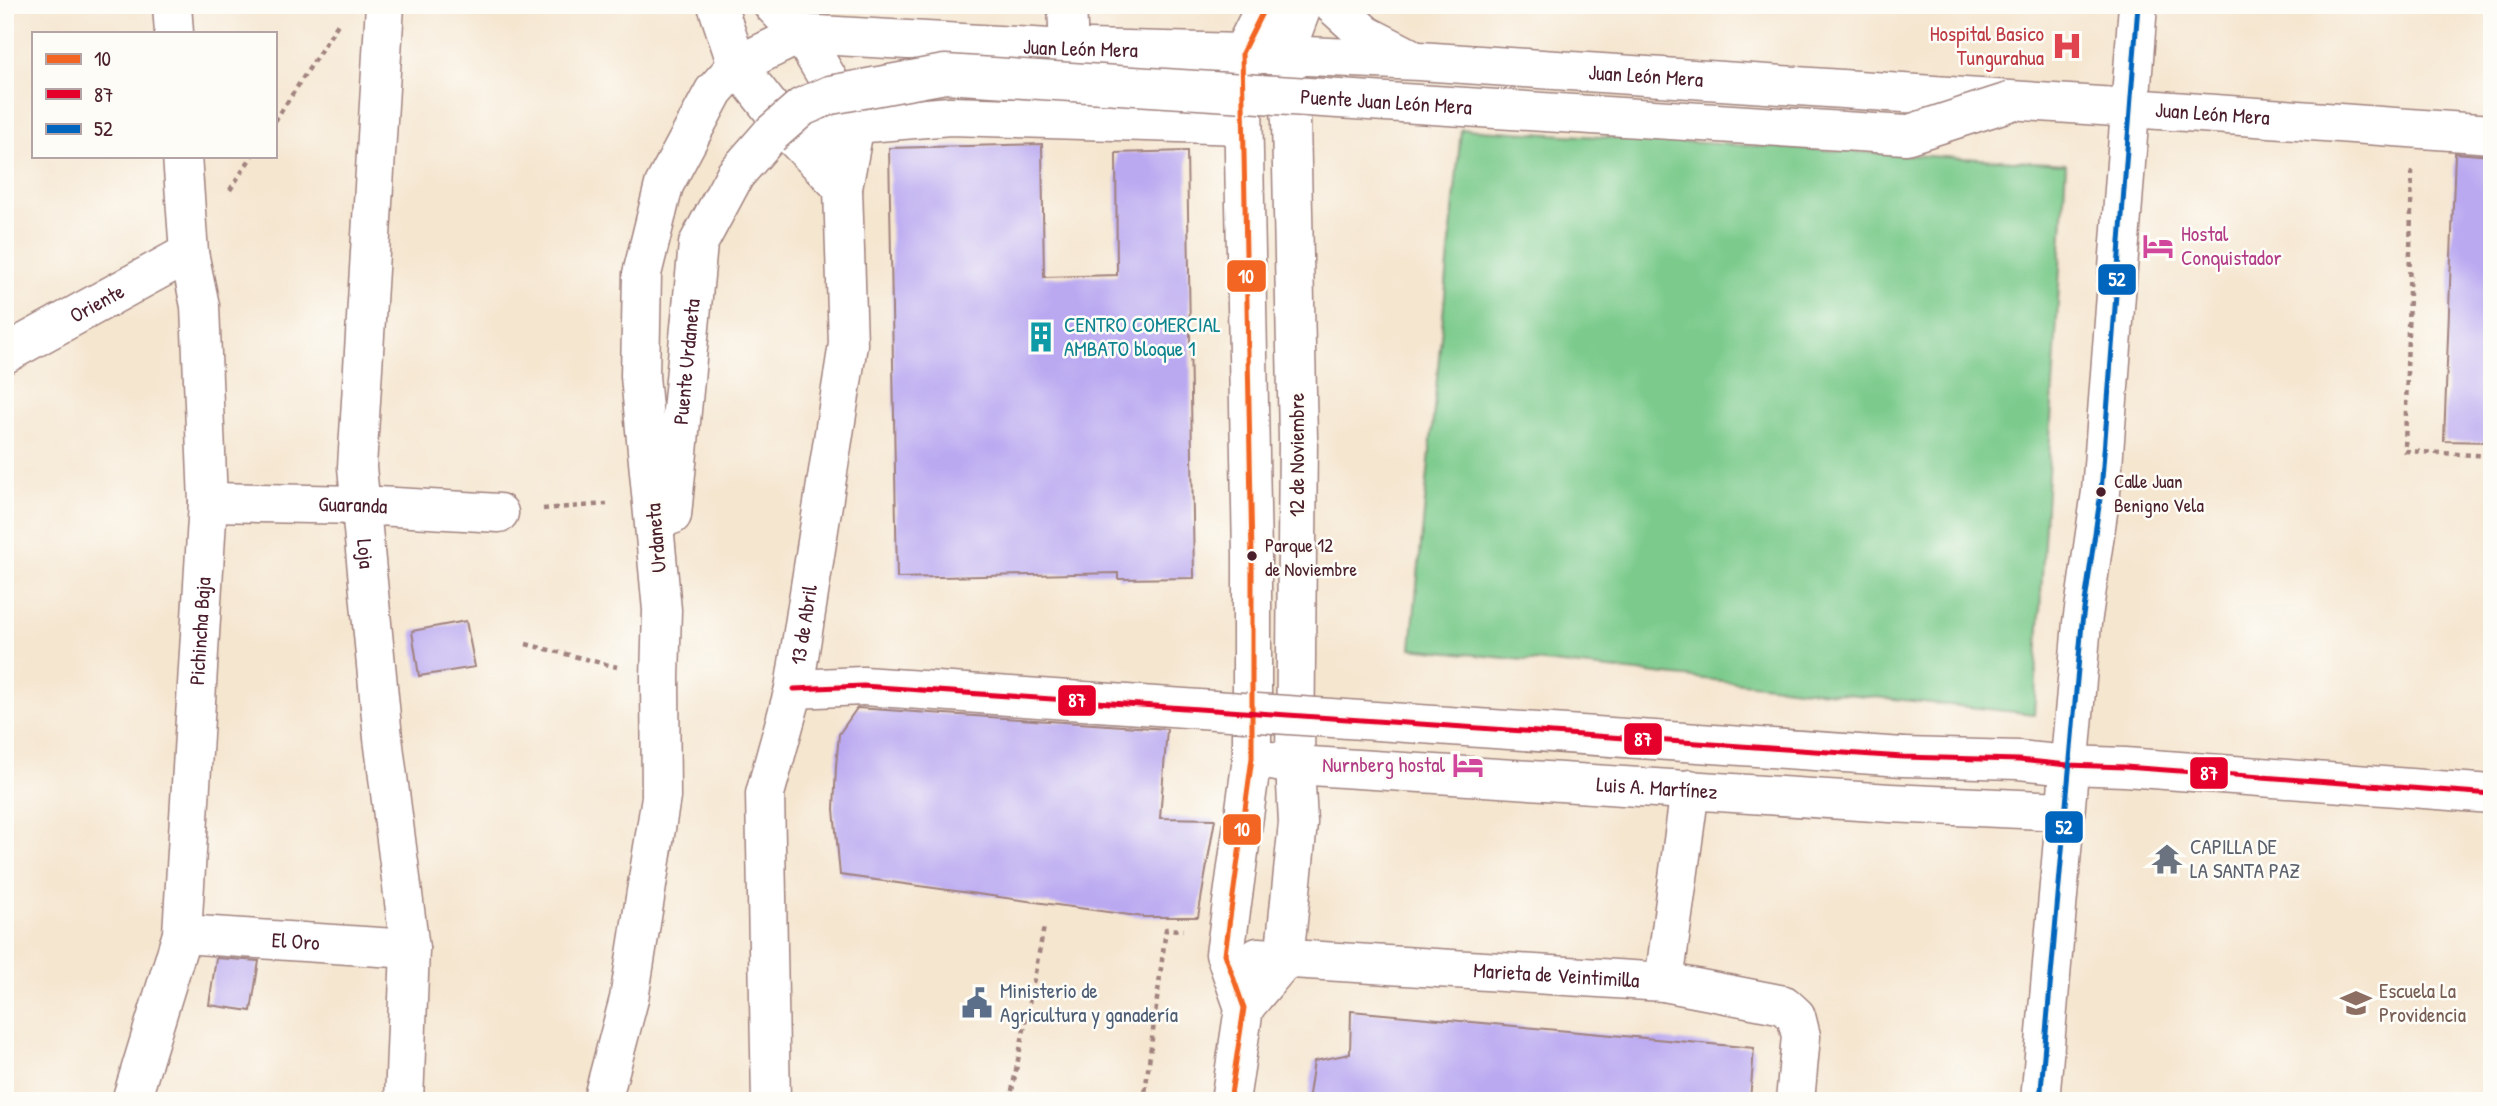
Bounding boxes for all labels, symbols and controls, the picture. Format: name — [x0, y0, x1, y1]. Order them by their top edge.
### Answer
place label: Hospital Basico Tungurahua — [1930, 19, 2044, 72]
hospital icon: Hospital Basico Tungurahua — [2050, 29, 2084, 63]
legend — [32, 32, 276, 158]
street label: Juan León Mera — [1022, 32, 1138, 64]
text: 10 — [94, 44, 111, 73]
street label: Juan León Mera — [1588, 57, 1704, 94]
text: 87 — [94, 80, 114, 109]
street label: Puente Juan León Mera — [1300, 82, 1473, 121]
street label: Juan León Mera — [2154, 95, 2271, 132]
text: 52 — [94, 114, 113, 143]
place label: Hostal Conquistador — [2181, 219, 2282, 272]
hotel icon: Hostal Conquistador — [2141, 229, 2175, 263]
line badge: 10 — [1226, 259, 1267, 293]
text: 10 — [1238, 263, 1254, 289]
line badge: 52 — [2097, 263, 2137, 296]
text: 52 — [2109, 266, 2126, 292]
street label: Oriente — [64, 276, 129, 330]
street label: Puente Urdaneta — [666, 297, 707, 426]
place label: CENTRO COMERCIAL AMBATO bloque 1 — [1064, 310, 1221, 363]
building icon: CENTRO COMERCIAL AMBATO bloque 1 — [1024, 320, 1058, 354]
street label: 12 de Noviembre — [1282, 393, 1311, 517]
place label: Calle Juan Benigno Vela — [2114, 468, 2204, 518]
marker: Calle Juan Benigno Vela — [2094, 485, 2108, 499]
street label: Guaranda — [318, 489, 388, 521]
street label: Urdaneta — [638, 502, 673, 574]
place label: Parque 12 de Noviembre — [1265, 532, 1358, 582]
street label: Loja — [350, 538, 382, 570]
marker: Parque 12 de Noviembre — [1245, 549, 1259, 563]
street label: Pichincha Baja — [182, 576, 217, 686]
street label: 13 de Abril — [783, 582, 824, 667]
line badge: 87 — [1057, 684, 1097, 717]
text: 87 — [1068, 687, 1086, 713]
line badge: 87 — [1623, 722, 1663, 756]
text: 87 — [1634, 726, 1652, 752]
hotel icon: Nurnberg hostal — [1451, 748, 1485, 782]
place label: Nurnberg hostal — [1322, 750, 1445, 779]
line badge: 87 — [2189, 756, 2229, 790]
text: 87 — [2200, 760, 2218, 786]
street label: Luis A. Martínez — [1596, 769, 1718, 806]
line badge: 52 — [2044, 810, 2084, 844]
line badge: 10 — [1222, 813, 1262, 846]
text: 52 — [2056, 814, 2073, 840]
text: 10 — [1234, 816, 1250, 842]
place label: CAPILLA DE LA SANTA PAZ — [2190, 832, 2300, 885]
temple icon: CAPILLA DE LA SANTA PAZ — [2150, 842, 2184, 876]
street label: El Oro — [271, 925, 321, 957]
street label: Marieta de Veintimilla — [1473, 955, 1640, 994]
place label: Ministerio de Agricultura y ganadería — [1000, 976, 1178, 1029]
place label: Escuela La Providencia — [2379, 976, 2466, 1029]
public building icon: Ministerio de Agricultura y ganadería — [960, 986, 994, 1020]
school or university icon: Escuela La Providencia — [2339, 986, 2373, 1020]

